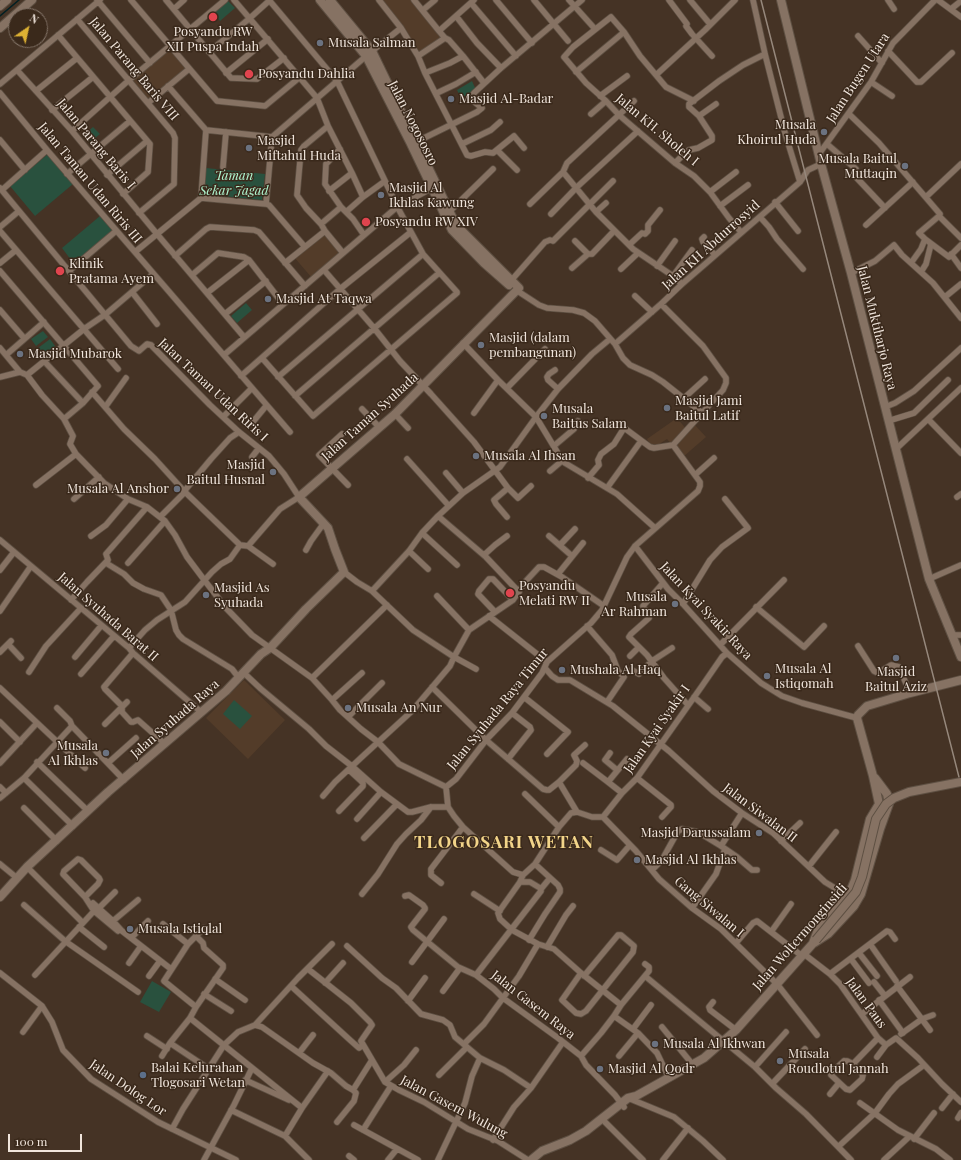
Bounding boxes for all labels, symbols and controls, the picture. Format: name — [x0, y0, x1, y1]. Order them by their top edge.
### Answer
north arrow — [8, 8, 48, 48]
text: N — [27, 10, 42, 27]
marker: Posyandu RW XII Puspa Indah — [207, 11, 219, 23]
street label: Jalan Parang Baris VIII — [86, 14, 182, 124]
place label: Posyandu RW XII Puspa Indah — [167, 24, 259, 55]
street label: Jalan Bugen Utara — [823, 30, 893, 126]
place label: Musala Salman — [328, 35, 415, 51]
marker: Musala Salman — [315, 38, 325, 48]
place label: Posyandu Dahlia — [258, 66, 355, 82]
marker: Posyandu Dahlia — [243, 68, 255, 80]
street label: Jalan Nogososro — [385, 78, 441, 168]
place label: Masjid Al-Badar — [459, 91, 553, 107]
street label: Jalan KH. Sholeh I — [612, 91, 702, 169]
marker: Masjid Al-Badar — [446, 94, 456, 104]
street label: Jalan Parang Baris I — [54, 96, 138, 192]
place label: Musala Khoirul Huda — [737, 117, 816, 148]
street label: Jalan Taman Udan Riris III — [35, 120, 145, 246]
marker: Musala Khoirul Huda — [819, 127, 829, 137]
place label: Masjid Miftahul Huda — [257, 133, 341, 164]
marker: Masjid Miftahul Huda — [244, 143, 254, 153]
place label: Musala Baitul Muttaqin — [818, 151, 897, 182]
marker: Musala Baitul Muttaqin — [900, 161, 910, 171]
park label: Taman Sekar Jagad — [199, 168, 269, 199]
place label: Masjid Al Ikhlas Kawung — [389, 180, 474, 211]
marker: Masjid Al Ikhlas Kawung — [376, 190, 386, 200]
street label: Jalan KH Abdurrosyid — [659, 197, 763, 293]
place label: Posyandu RW XIV — [375, 214, 478, 230]
marker: Posyandu RW XIV — [360, 216, 372, 228]
place label: Klinik Pratama Ayem — [69, 256, 154, 287]
street label: Jalan Muktiharjo Raya — [854, 264, 900, 392]
marker: Klinik Pratama Ayem — [54, 265, 66, 277]
place label: Masjid At Taqwa — [276, 291, 372, 307]
marker: Masjid At Taqwa — [263, 294, 273, 304]
place label: Masjid (dalam pembangunan) — [489, 330, 576, 361]
street label: Jalan Taman Udan Riris I — [155, 335, 271, 445]
marker: Masjid (dalam pembangunan) — [476, 340, 486, 350]
place label: Masjid Mubarok — [28, 346, 122, 362]
marker: Masjid Mubarok — [15, 349, 25, 359]
street label: Jalan Taman Syuhada — [319, 370, 421, 464]
place label: Masjid Jami Baitul Latif — [675, 393, 742, 424]
place label: Musala Baitus Salam — [552, 401, 627, 432]
marker: Masjid Jami Baitul Latif — [662, 403, 672, 413]
marker: Musala Baitus Salam — [539, 411, 549, 421]
place label: Musala Al Ihsan — [484, 448, 576, 464]
marker: Musala Al Ihsan — [471, 451, 481, 461]
place label: Masjid Baitul Husnal — [186, 457, 265, 488]
marker: Masjid Baitul Husnal — [268, 467, 278, 477]
place label: Musala Al Anshor — [67, 481, 169, 497]
marker: Musala Al Anshor — [172, 484, 182, 494]
street label: Jalan Kyai Syakir Raya — [657, 559, 755, 663]
street label: Jalan Syuhada Barat II — [55, 569, 161, 665]
place label: Posyandu Melati RW II — [519, 578, 590, 609]
place label: Masjid As Syuhada — [214, 580, 270, 611]
marker: Posyandu Melati RW II — [504, 587, 516, 599]
place label: Musala Ar Rahman — [601, 589, 667, 620]
marker: Masjid As Syuhada — [201, 590, 211, 600]
marker: Musala Ar Rahman — [670, 599, 680, 609]
street label: Jalan Syuhada Raya Timur — [444, 645, 552, 773]
marker: Masjid Baitul Aziz — [891, 653, 901, 663]
place label: Musala Al Istiqomah — [775, 661, 834, 692]
place label: Mushala Al Haq — [570, 662, 661, 678]
place label: Masjid Baitul Aziz — [865, 664, 927, 695]
marker: Mushala Al Haq — [557, 665, 567, 675]
marker: Musala Al Istiqomah — [762, 671, 772, 681]
street label: Jalan Syuhada Raya — [128, 676, 222, 762]
street label: Jalan Kyai Syakir I — [621, 682, 693, 776]
place label: Musala An Nur — [356, 700, 442, 716]
marker: Musala An Nur — [343, 703, 353, 713]
place label: Musala Al Ikhlas — [48, 738, 98, 769]
marker: Musala Al Ikhlas — [101, 748, 111, 758]
street label: Jalan Siwalan II — [720, 780, 800, 846]
place label: Masjid Darussalam — [640, 825, 751, 841]
marker: Masjid Darussalam — [754, 828, 764, 838]
district label: TLOGOSARI WETAN — [414, 833, 594, 853]
place label: Masjid Al Ikhlas — [645, 852, 737, 868]
marker: Masjid Al Ikhlas — [632, 855, 642, 865]
street label: Gang Siwalan I — [671, 873, 747, 941]
street label: Jalan Woltermonginsidi — [750, 881, 850, 993]
place label: Musala Istiqlal — [138, 921, 222, 937]
marker: Musala Istiqlal — [125, 924, 135, 934]
street label: Jalan Gasem Raya — [488, 967, 578, 1043]
street label: Jalan Paus — [842, 975, 890, 1031]
place label: Musala Al Ikhwan — [663, 1036, 765, 1052]
marker: Musala Al Ikhwan — [650, 1039, 660, 1049]
place label: Musala Roudlotul Jannah — [788, 1046, 889, 1077]
marker: Musala Roudlotul Jannah — [775, 1056, 785, 1066]
street label: Jalan Dolog Lor — [87, 1057, 169, 1119]
place label: Balai Kelurahan Tlogosari Wetan — [151, 1060, 245, 1091]
place label: Masjid Al Qodr — [608, 1061, 695, 1077]
marker: Masjid Al Qodr — [595, 1064, 605, 1074]
marker: Balai Kelurahan Tlogosari Wetan — [138, 1070, 148, 1080]
street label: Jalan Gasem Wulung — [398, 1072, 510, 1142]
scale bar — [10, 1126, 84, 1152]
text: 100 m — [15, 1133, 47, 1149]

